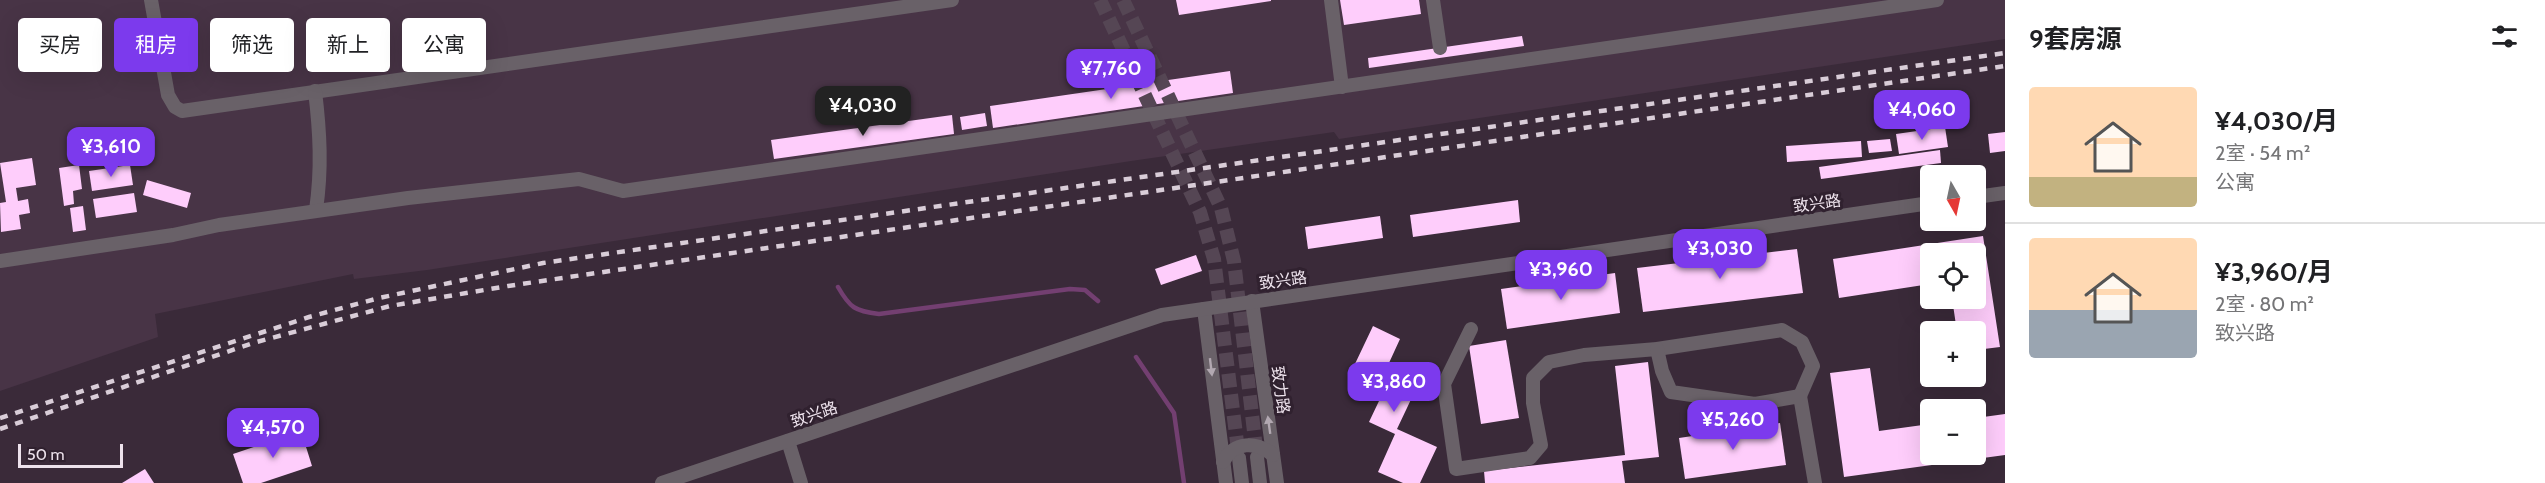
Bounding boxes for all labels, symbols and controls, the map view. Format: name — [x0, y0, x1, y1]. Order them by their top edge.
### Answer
chip: 买房 — [18, 18, 102, 72]
chip: 租房 — [114, 18, 198, 72]
chip: 筛选 — [210, 18, 294, 72]
chip: 新上 — [306, 18, 390, 72]
chip: 公寓 — [402, 18, 486, 72]
icon: filters — [2488, 20, 2521, 53]
text: 9套房源 — [2029, 23, 2122, 55]
pin: ¥7,760 — [1062, 49, 1160, 100]
text: ¥7,760 — [1080, 56, 1142, 80]
pin: ¥4,030 — [814, 86, 912, 137]
pin: ¥4,060 — [1873, 90, 1971, 141]
text: ¥4,030 — [829, 93, 897, 117]
text: ¥4,060 — [1888, 97, 1956, 121]
text: ¥4,030/月 — [2215, 105, 2338, 137]
icon: home — [2077, 111, 2149, 183]
pin: ¥3,610 — [62, 127, 160, 178]
text: ¥3,610 — [81, 134, 141, 158]
text: 2室 · 54 m² — [2215, 141, 2310, 165]
north arrow — [1920, 165, 1986, 231]
map controls — [1920, 165, 1986, 465]
text: 公寓 — [2215, 170, 2255, 194]
street label: 致兴路 — [1792, 191, 1842, 216]
pin: ¥3,030 — [1671, 229, 1769, 280]
text: ¥3,030 — [1687, 236, 1753, 260]
button: locate — [1920, 243, 1986, 309]
pin: ¥3,960 — [1512, 250, 1610, 301]
text: ¥3,960/月 — [2215, 256, 2333, 288]
text: ¥3,960 — [1529, 257, 1593, 281]
icon: home — [2077, 262, 2149, 334]
street label: 致兴路 — [1258, 268, 1308, 293]
text: 2室 · 80 m² — [2215, 292, 2314, 316]
button: + — [1920, 321, 1986, 387]
text: 致兴路 — [2215, 321, 2275, 345]
one-way arrow — [1206, 357, 1216, 376]
pin: ¥3,860 — [1345, 362, 1443, 413]
street label: 致力路 — [1268, 365, 1293, 415]
text: ¥3,860 — [1362, 369, 1426, 393]
street label: 致兴路 — [788, 398, 840, 431]
button: − — [1920, 399, 1986, 465]
pin: ¥5,260 — [1684, 400, 1782, 451]
text: ¥5,260 — [1701, 407, 1765, 431]
pin: ¥4,570 — [224, 408, 322, 459]
text: ¥4,570 — [241, 415, 305, 439]
one-way arrow — [1264, 415, 1273, 434]
scale bar — [18, 441, 123, 468]
text: 50 m — [27, 445, 64, 464]

